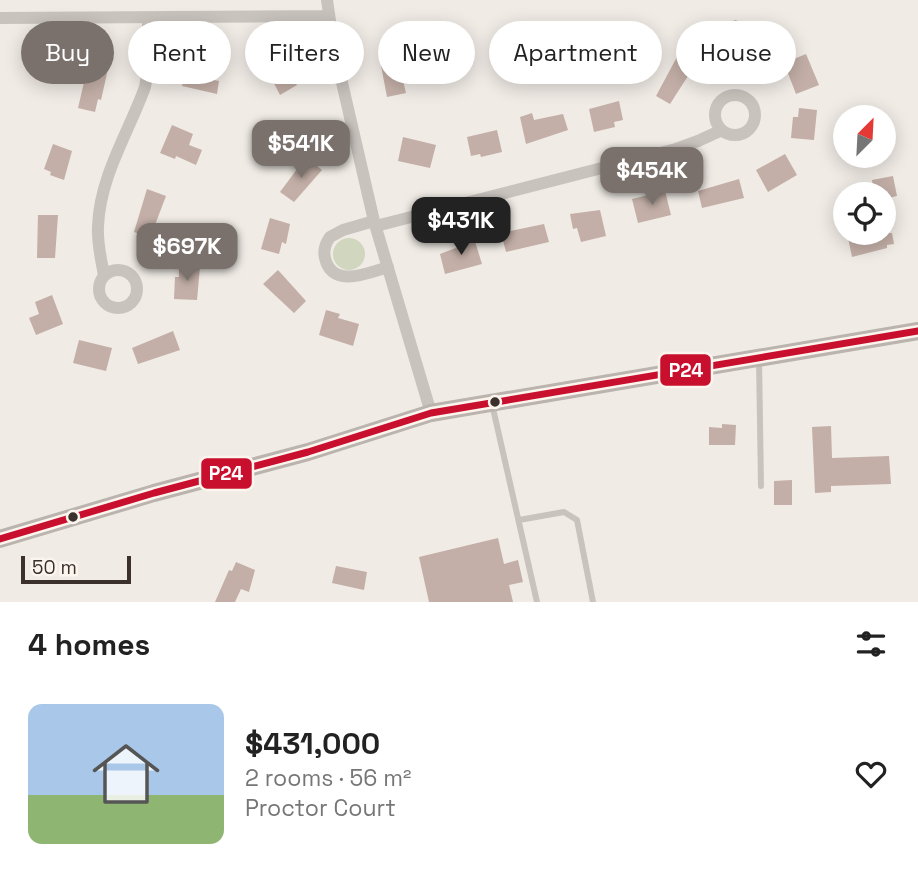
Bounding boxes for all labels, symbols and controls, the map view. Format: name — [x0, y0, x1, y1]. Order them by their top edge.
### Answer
chip: Buy — [21, 21, 114, 84]
chip: Rent — [128, 21, 231, 84]
chip: Filters — [245, 21, 364, 84]
chip: New — [378, 21, 475, 84]
chip: Apartment — [489, 21, 662, 84]
chip: House — [676, 21, 796, 84]
north arrow — [833, 105, 896, 168]
map controls — [833, 105, 896, 245]
pin: $541K — [252, 120, 350, 180]
text: $541K — [268, 128, 334, 158]
pin: $454K — [603, 148, 701, 207]
text: $454K — [616, 155, 688, 185]
button: locate — [833, 182, 896, 245]
pin: $431K — [412, 198, 510, 257]
text: $431K — [428, 205, 494, 235]
pin: $697K — [138, 224, 236, 283]
text: $697K — [152, 231, 222, 261]
line badge: P24 — [659, 353, 712, 387]
text: P24 — [669, 358, 703, 383]
unlabelled marker — [488, 395, 502, 409]
line badge: P24 — [200, 457, 253, 490]
text: P24 — [209, 461, 243, 486]
unlabelled marker — [66, 510, 80, 524]
scale bar — [21, 553, 131, 585]
text: 50 m — [32, 555, 77, 580]
text: 4 homes — [28, 625, 150, 664]
icon: filters — [852, 625, 890, 663]
text: $431,000 — [245, 724, 380, 763]
icon: home — [84, 732, 168, 816]
icon: heart — [852, 755, 890, 793]
text: 2 rooms · 56 m² — [245, 763, 411, 793]
text: Proctor Court — [245, 793, 396, 823]

